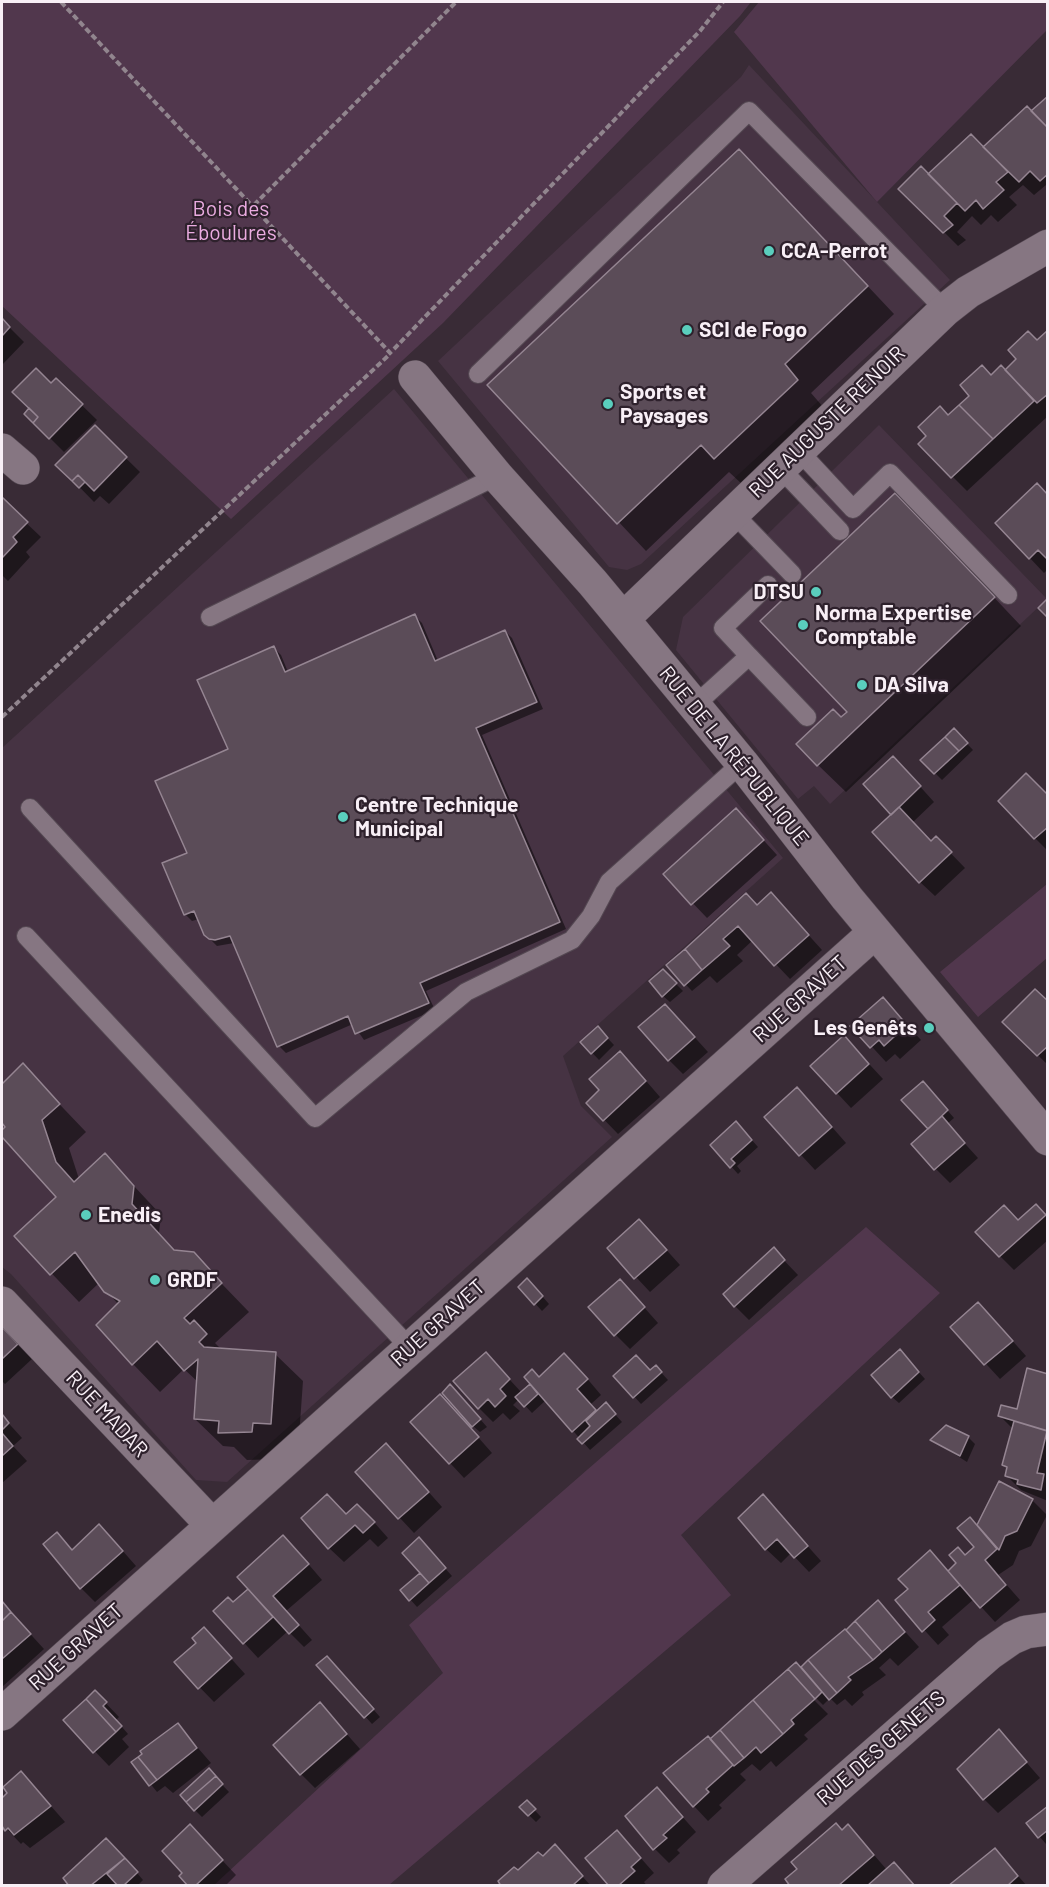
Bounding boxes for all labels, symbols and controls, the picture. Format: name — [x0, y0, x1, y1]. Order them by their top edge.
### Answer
park label: Bois des Éboulures — [185, 196, 277, 246]
place label: CCA-Perrot — [781, 238, 887, 264]
marker: CCA-Perrot — [762, 244, 776, 258]
place label: SCI de Fogo — [699, 317, 807, 343]
marker: SCI de Fogo — [680, 323, 694, 337]
street label: RUE AUGUSTE RENOIR — [744, 341, 910, 503]
place label: Sports et Paysages — [620, 379, 708, 429]
marker: Sports et Paysages — [601, 397, 615, 411]
place label: DTSU — [754, 579, 804, 605]
marker: DTSU — [809, 585, 823, 599]
place label: Norma Expertise Comptable — [815, 600, 972, 650]
marker: Norma Expertise Comptable — [796, 618, 810, 632]
street label: RUE DE LA RÉPUBLIQUE — [654, 661, 814, 851]
place label: DA Silva — [874, 672, 949, 698]
marker: DA Silva — [855, 678, 869, 692]
place label: Centre Technique Municipal — [355, 792, 519, 842]
marker: Centre Technique Municipal — [336, 810, 350, 824]
street label: RUE GRAVET — [748, 950, 852, 1048]
place label: Les Genêts — [814, 1015, 917, 1041]
marker: Les Genêts — [922, 1021, 936, 1035]
place label: Enedis — [98, 1202, 161, 1228]
marker: Enedis — [79, 1208, 93, 1222]
place label: GRDF — [167, 1267, 217, 1293]
marker: GRDF — [148, 1273, 162, 1287]
street label: RUE GRAVET — [386, 1274, 490, 1372]
street label: RUE MADAR — [61, 1365, 153, 1463]
street label: RUE GRAVET — [24, 1598, 128, 1696]
street label: RUE DES GENETS — [812, 1685, 950, 1811]

